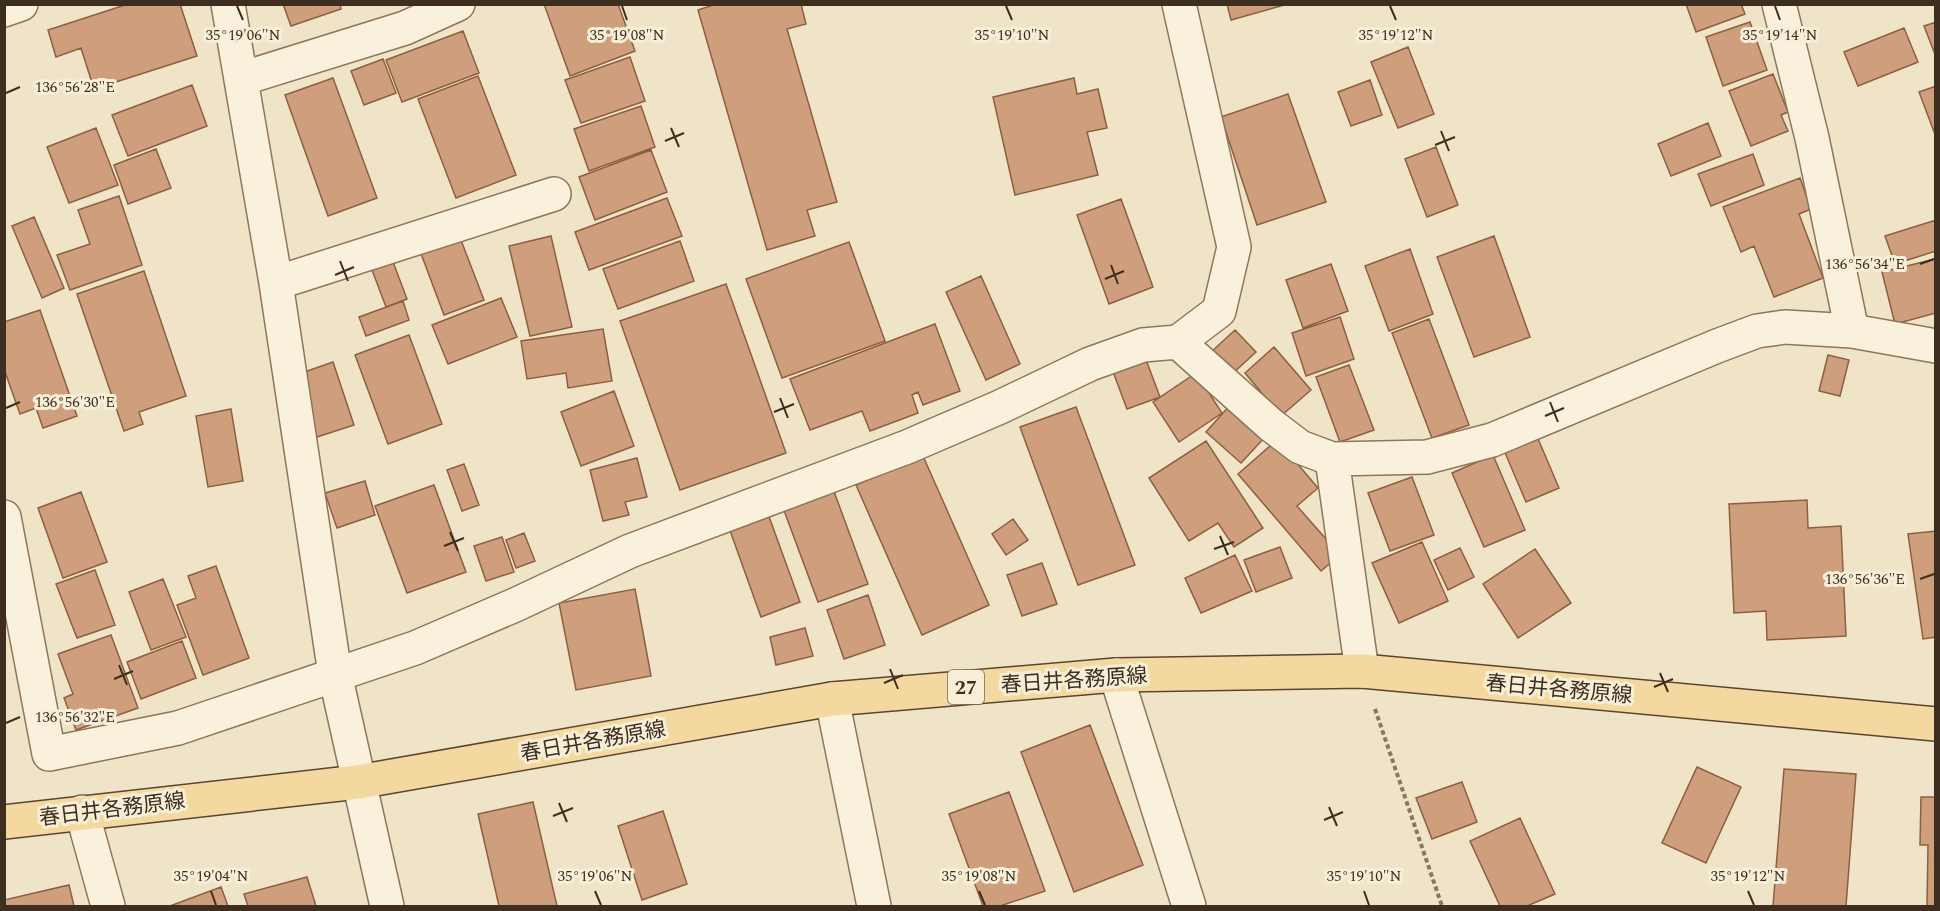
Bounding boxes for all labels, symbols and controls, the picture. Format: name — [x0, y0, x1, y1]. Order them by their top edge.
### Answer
text: 35°19'06"N — [206, 24, 281, 47]
text: 35°19'08"N — [590, 24, 665, 47]
text: 35°19'10"N — [975, 24, 1050, 47]
text: 35°19'12"N — [1359, 24, 1434, 47]
text: 35°19'14"N — [1743, 24, 1818, 47]
text: 136°56'28"E — [35, 76, 115, 99]
text: 136°56'34"E — [1825, 253, 1905, 276]
text: 136°56'30"E — [35, 391, 115, 414]
text: 136°56'36"E — [1825, 568, 1905, 591]
street label: 春日井各務原線 — [1000, 660, 1149, 702]
street label: 春日井各務原線 — [1484, 668, 1634, 712]
road number: 27 — [948, 670, 984, 704]
text: 136°56'32"E — [35, 706, 115, 729]
street label: 春日井各務原線 — [518, 713, 668, 771]
street label: 春日井各務原線 — [37, 785, 187, 835]
text: 35°19'04"N — [174, 865, 249, 888]
text: 35°19'06"N — [558, 865, 633, 888]
text: 35°19'08"N — [942, 865, 1017, 888]
text: 35°19'10"N — [1327, 865, 1402, 888]
text: 35°19'12"N — [1711, 865, 1786, 888]

